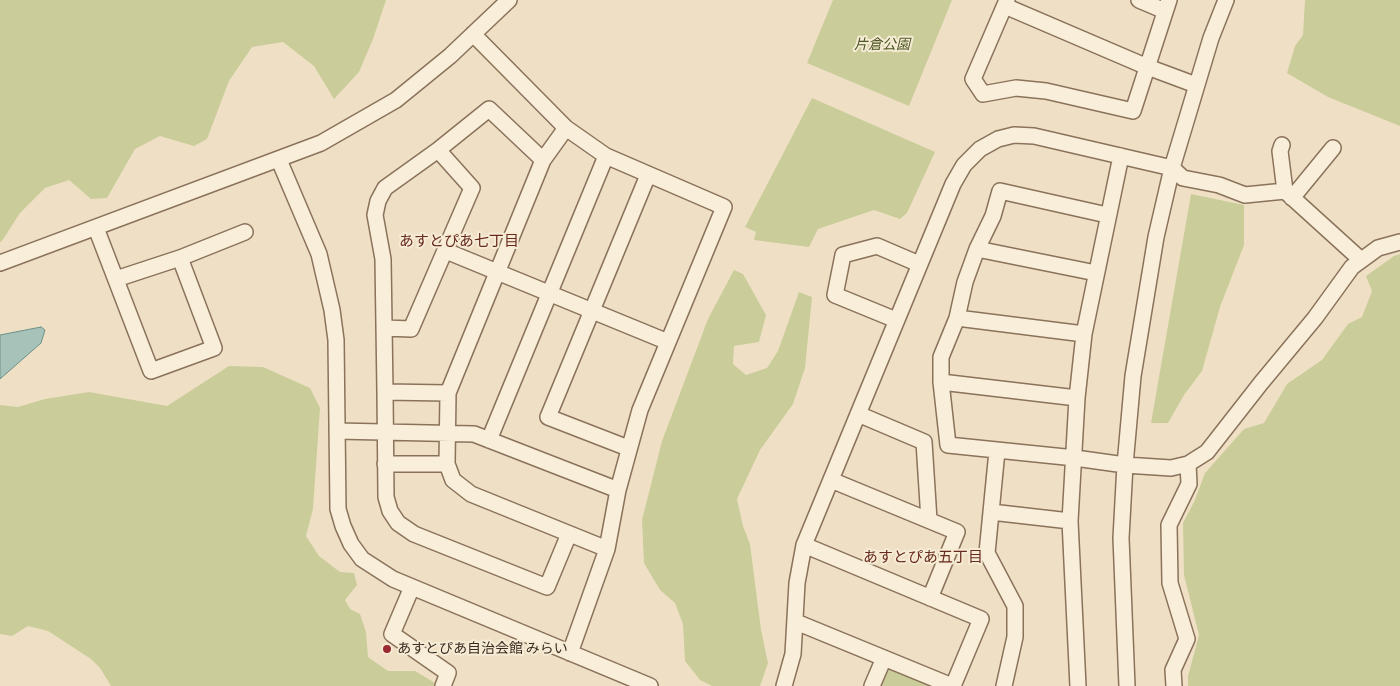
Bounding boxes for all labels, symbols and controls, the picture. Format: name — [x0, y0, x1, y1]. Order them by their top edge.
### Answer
park label: 片倉公園 — [854, 37, 910, 53]
district label: あすとぴあ七丁目 — [399, 233, 519, 251]
district label: あすとぴあ五丁目 — [863, 549, 983, 567]
place label: あすとぴあ自治会館 みらい — [397, 641, 568, 657]
marker: あすとぴあ自治会館 みらい — [381, 643, 393, 655]

